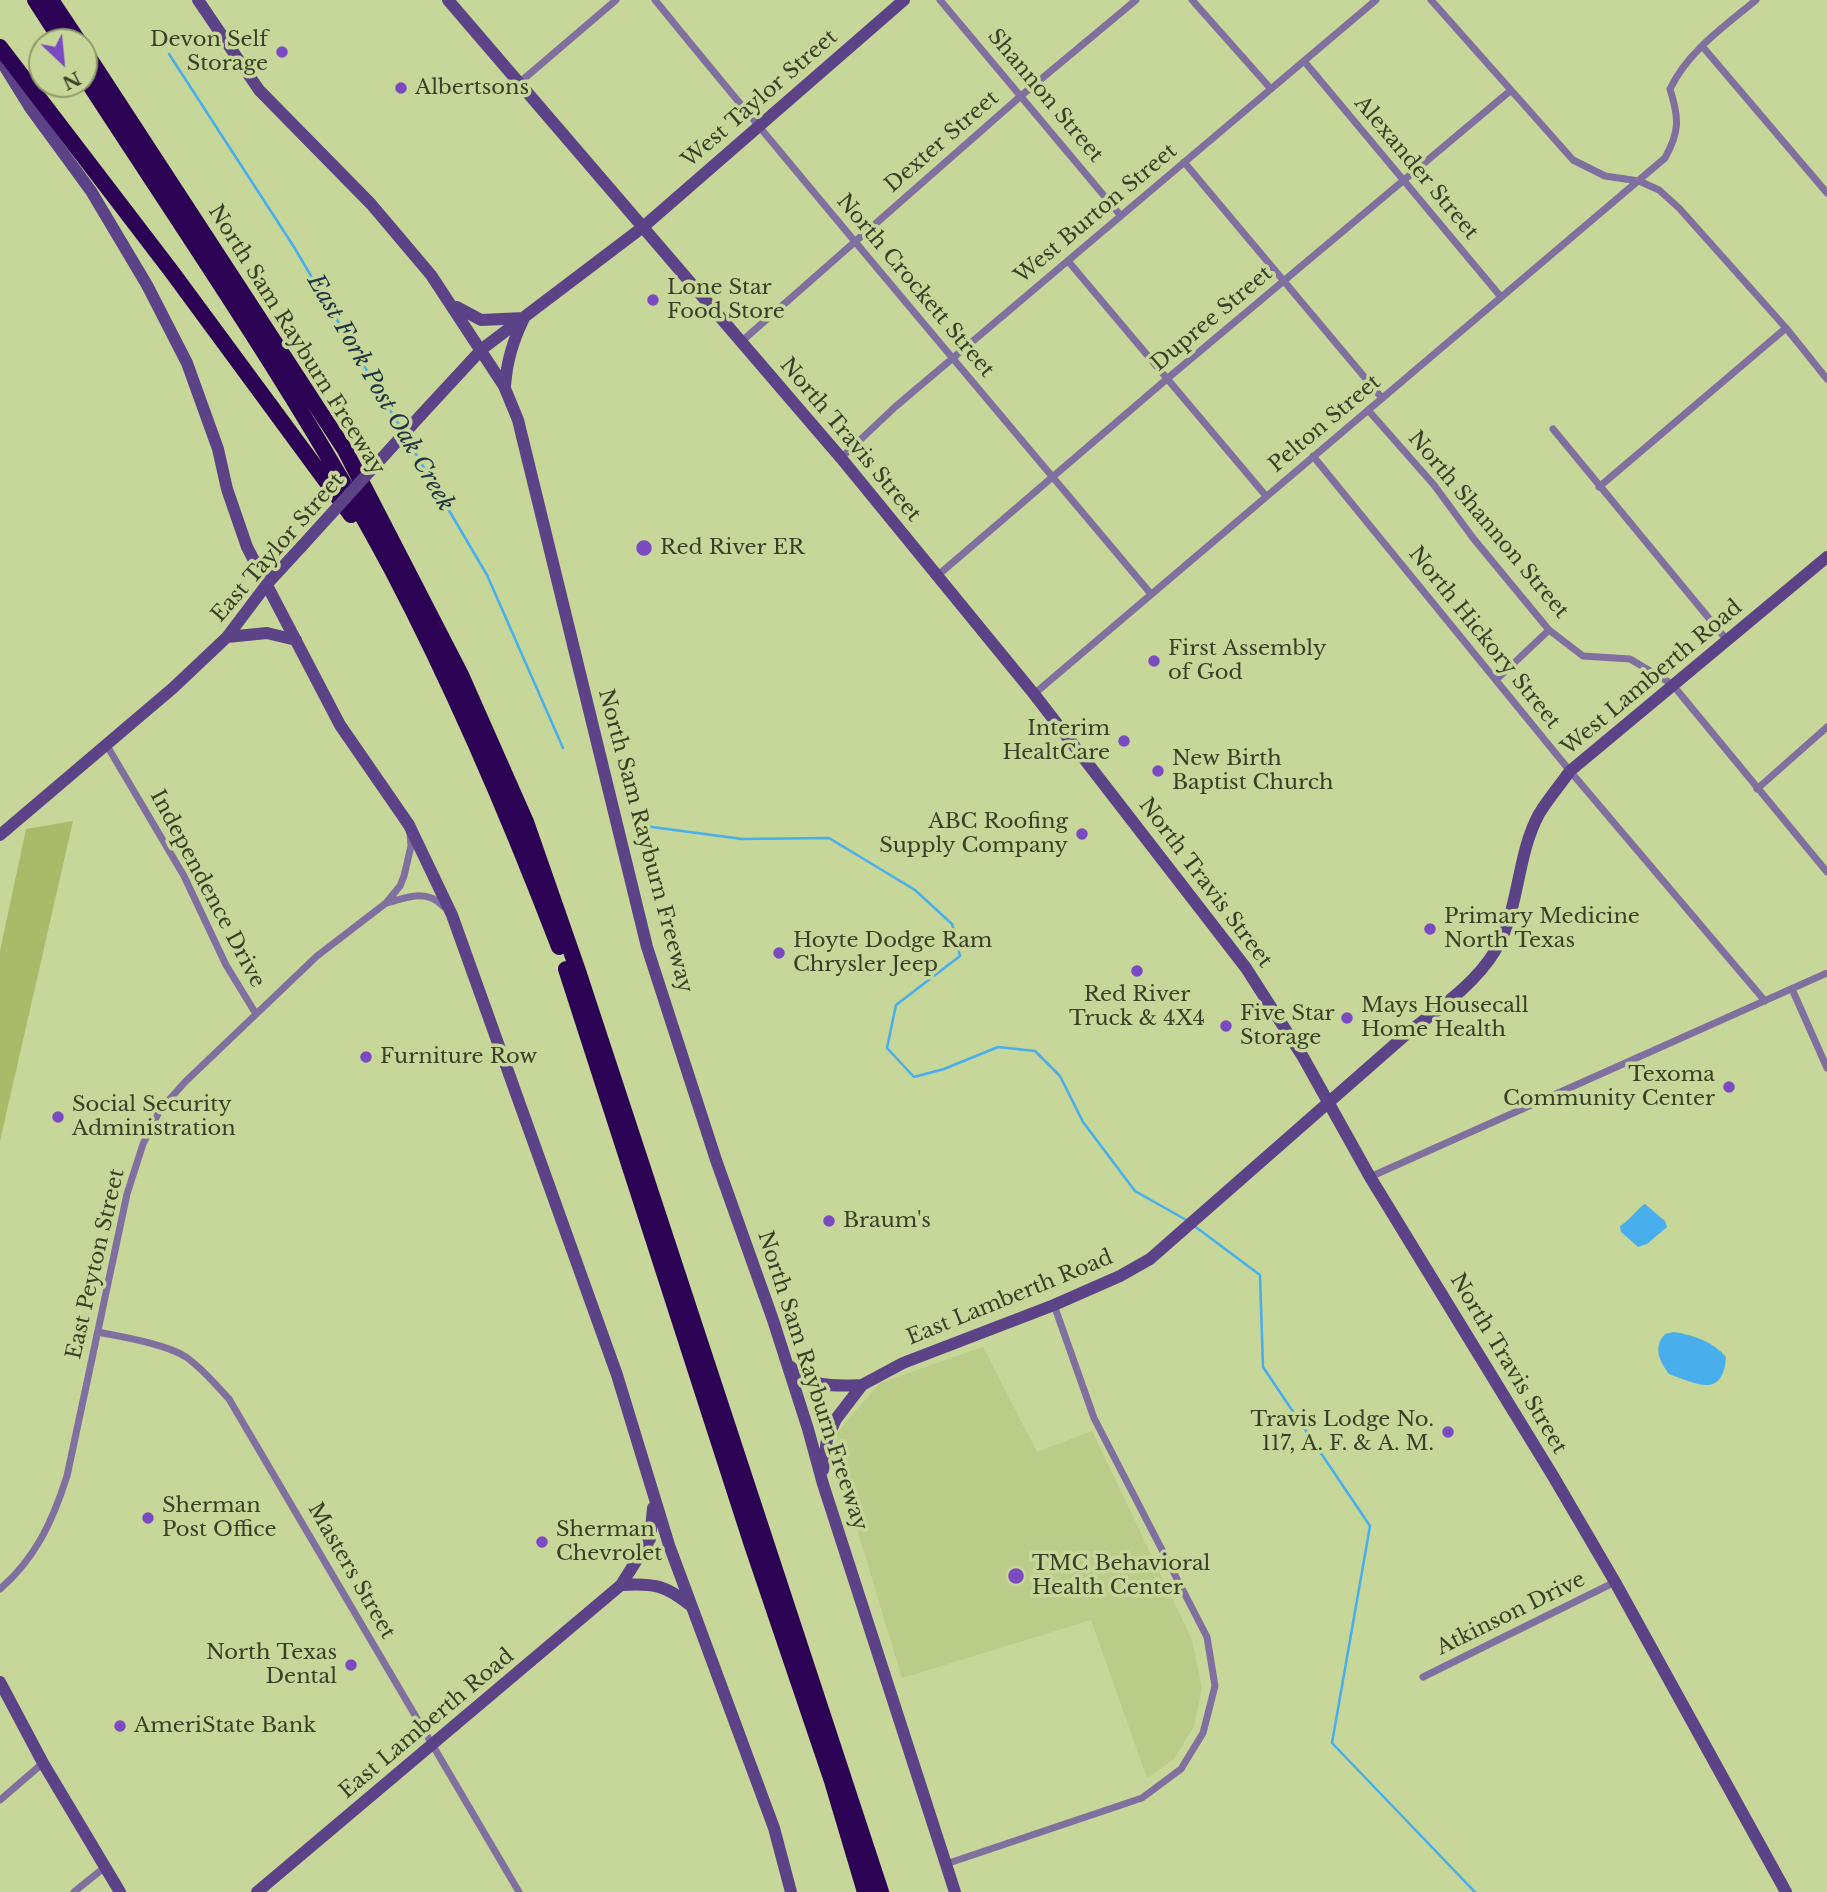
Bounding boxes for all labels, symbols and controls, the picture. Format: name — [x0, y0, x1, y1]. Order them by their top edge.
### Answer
street label: Shannon Street — [982, 24, 1108, 168]
street label: West Taylor Street — [677, 25, 843, 173]
place label: Devon Self Storage — [150, 27, 268, 77]
north arrow — [28, 28, 98, 98]
marker: Devon Self Storage — [274, 44, 290, 60]
text: N — [58, 66, 85, 95]
place label: Albertsons — [415, 75, 529, 101]
marker: Albertsons — [393, 80, 409, 96]
street label: Dexter Street — [880, 86, 1004, 198]
street label: Alexander Street — [1349, 91, 1483, 245]
street label: West Burton Street — [1010, 139, 1182, 289]
street label: North Crockett Street — [831, 189, 999, 383]
street label: North Sam Rayburn Freeway — [202, 200, 390, 480]
street label: Dupree Street — [1146, 261, 1278, 377]
water label: East Fork Post Oak Creek — [301, 270, 459, 516]
place label: Lone Star Food Store — [667, 275, 785, 325]
marker: Lone Star Food Store — [645, 292, 661, 308]
street label: North Travis Street — [774, 353, 926, 527]
street label: Pelton Street — [1264, 370, 1386, 478]
street label: North Shannon Street — [1402, 426, 1574, 624]
street label: East Taylor Street — [206, 468, 350, 628]
place label: Red River ER — [660, 535, 804, 561]
marker: Red River ER — [634, 538, 654, 558]
street label: North Hickory Street — [1403, 542, 1565, 734]
street label: West Lamberth Road — [1557, 595, 1747, 761]
place label: First Assembly of God — [1168, 636, 1326, 686]
marker: First Assembly of God — [1146, 653, 1162, 669]
street label: North Sam Rayburn Freeway — [592, 686, 698, 996]
place label: Interim HealtCare — [1002, 716, 1110, 766]
marker: Interim HealtCare — [1116, 733, 1132, 749]
place label: New Birth Baptist Church — [1172, 746, 1333, 796]
marker: New Birth Baptist Church — [1150, 763, 1166, 779]
street label: Independence Drive — [144, 786, 270, 992]
street label: North Travis Street — [1133, 793, 1277, 973]
place label: ABC Roofing Supply Company — [879, 809, 1068, 859]
marker: ABC Roofing Supply Company — [1074, 826, 1090, 842]
place label: Primary Medicine North Texas — [1444, 904, 1640, 954]
marker: Primary Medicine North Texas — [1422, 921, 1438, 937]
place label: Hoyte Dodge Ram Chrysler Jeep — [793, 928, 992, 978]
marker: Hoyte Dodge Ram Chrysler Jeep — [771, 945, 787, 961]
marker: Red River Truck & 4X4 — [1129, 963, 1145, 979]
place label: Red River Truck & 4X4 — [1069, 982, 1205, 1032]
place label: Mays Housecall Home Health — [1361, 993, 1529, 1043]
place label: Five Star Storage — [1240, 1001, 1335, 1051]
marker: Mays Housecall Home Health — [1339, 1010, 1355, 1026]
marker: Five Star Storage — [1218, 1018, 1234, 1034]
place label: Furniture Row — [380, 1044, 537, 1070]
marker: Furniture Row — [358, 1049, 374, 1065]
place label: Texoma Community Center — [1503, 1062, 1715, 1112]
marker: Texoma Community Center — [1721, 1079, 1737, 1095]
place label: Social Security Administration — [72, 1092, 236, 1142]
marker: Social Security Administration — [50, 1109, 66, 1125]
street label: East Peyton Street — [62, 1166, 130, 1362]
place label: Braum's — [843, 1208, 931, 1234]
marker: Braum's — [821, 1213, 837, 1229]
street label: North Sam Rayburn Freeway — [752, 1228, 872, 1534]
street label: East Lamberth Road — [903, 1245, 1117, 1351]
street label: North Travis Street — [1444, 1269, 1572, 1459]
place label: Travis Lodge No. 117, A. F. & A. M. — [1251, 1407, 1434, 1457]
marker: Travis Lodge No. 117, A. F. & A. M. — [1440, 1424, 1456, 1440]
place label: Sherman Post Office — [162, 1493, 277, 1543]
street label: Masters Street — [302, 1499, 400, 1643]
marker: Sherman Post Office — [140, 1510, 156, 1526]
place label: Sherman Chevrolet — [556, 1517, 662, 1567]
marker: Sherman Chevrolet — [534, 1534, 550, 1550]
place label: TMC Behavioral Health Center — [1032, 1551, 1210, 1601]
marker: TMC Behavioral Health Center — [1006, 1566, 1026, 1586]
street label: Atkinson Drive — [1433, 1567, 1589, 1661]
place label: North Texas Dental — [206, 1640, 337, 1690]
street label: East Lamberth Road — [335, 1644, 519, 1804]
marker: North Texas Dental — [343, 1657, 359, 1673]
place label: AmeriState Bank — [134, 1713, 316, 1739]
marker: AmeriState Bank — [112, 1718, 128, 1734]

